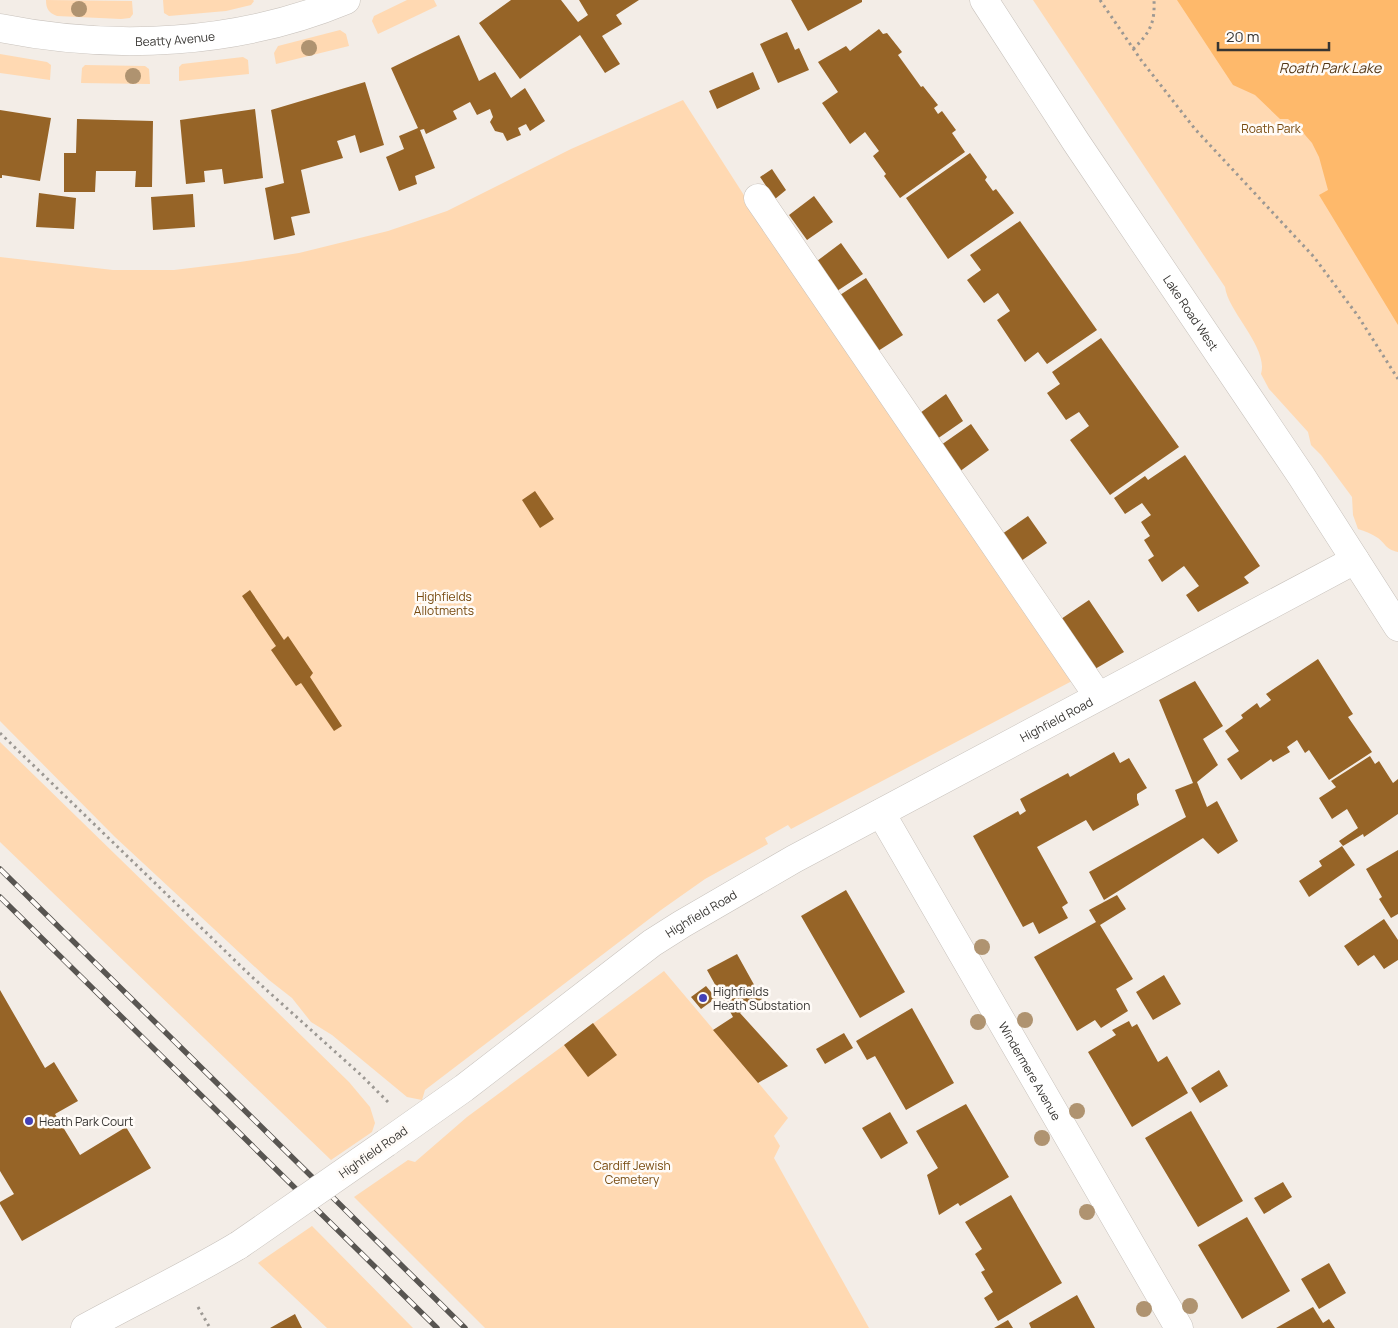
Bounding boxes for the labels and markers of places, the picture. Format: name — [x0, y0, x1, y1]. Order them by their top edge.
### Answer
place label: Highfields Heath Substation — [713, 983, 810, 1014]
marker: Highfields Heath Substation — [697, 992, 709, 1004]
place label: Heath Park Court — [39, 1113, 134, 1130]
marker: Heath Park Court — [23, 1115, 35, 1127]

